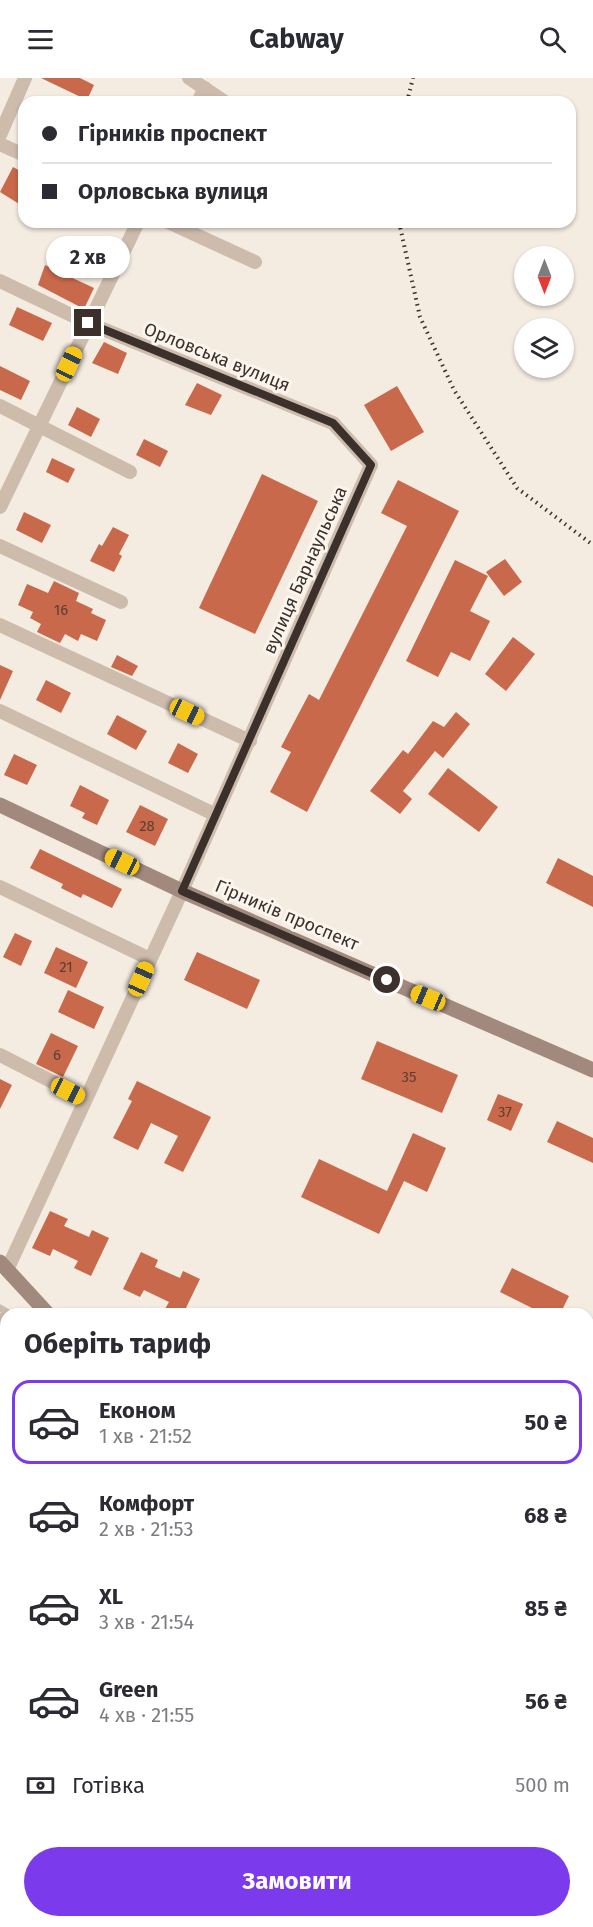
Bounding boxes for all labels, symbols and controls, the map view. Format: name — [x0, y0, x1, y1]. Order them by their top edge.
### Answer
icon: menu — [24, 23, 57, 56]
text: Cabway — [249, 23, 344, 55]
icon: search — [536, 23, 569, 56]
text: Гірників проспект — [78, 120, 267, 147]
text: Орловська вулиця — [78, 178, 268, 205]
callout: 2 хв — [46, 236, 130, 278]
text: 2 хв — [70, 245, 106, 269]
north arrow — [514, 246, 574, 306]
map controls — [514, 246, 574, 378]
route end — [74, 309, 101, 336]
street label: Орловська вулиця — [141, 318, 293, 396]
button: layers — [514, 318, 574, 378]
car — [53, 344, 85, 384]
street label: вулиця Барнаульська — [258, 483, 352, 657]
house number: 16 — [54, 601, 68, 619]
car — [167, 696, 207, 728]
house number: 28 — [139, 817, 155, 835]
car — [102, 846, 142, 878]
street label: Гірників проспект — [212, 875, 363, 956]
house number: 21 — [59, 958, 73, 976]
car — [125, 959, 157, 999]
route start — [373, 966, 400, 993]
car — [408, 983, 448, 1013]
house number: 6 — [53, 1046, 61, 1064]
house number: 35 — [401, 1068, 417, 1086]
car — [48, 1075, 88, 1107]
house number: 37 — [498, 1103, 512, 1121]
text: Оберіть тариф — [24, 1328, 211, 1360]
icon: car — [27, 1395, 81, 1449]
text: Економ — [99, 1397, 176, 1424]
text: 50 ₴ — [524, 1409, 567, 1436]
text: 1 хв · 21:52 — [99, 1424, 192, 1448]
icon: car — [27, 1488, 81, 1542]
text: Комфорт — [99, 1490, 194, 1517]
text: 68 ₴ — [524, 1502, 567, 1529]
text: 2 хв · 21:53 — [99, 1517, 193, 1541]
icon: car — [27, 1581, 81, 1635]
text: XL — [99, 1583, 123, 1610]
text: 85 ₴ — [525, 1595, 567, 1622]
text: 3 хв · 21:54 — [99, 1610, 194, 1634]
icon: car — [27, 1674, 81, 1728]
text: Green — [99, 1676, 158, 1703]
text: 56 ₴ — [525, 1688, 567, 1715]
text: 4 хв · 21:55 — [99, 1703, 194, 1727]
icon: cash — [24, 1769, 57, 1802]
text: Готівка — [72, 1772, 145, 1799]
text: 500 m — [515, 1773, 570, 1797]
button: Замовити — [24, 1847, 570, 1916]

